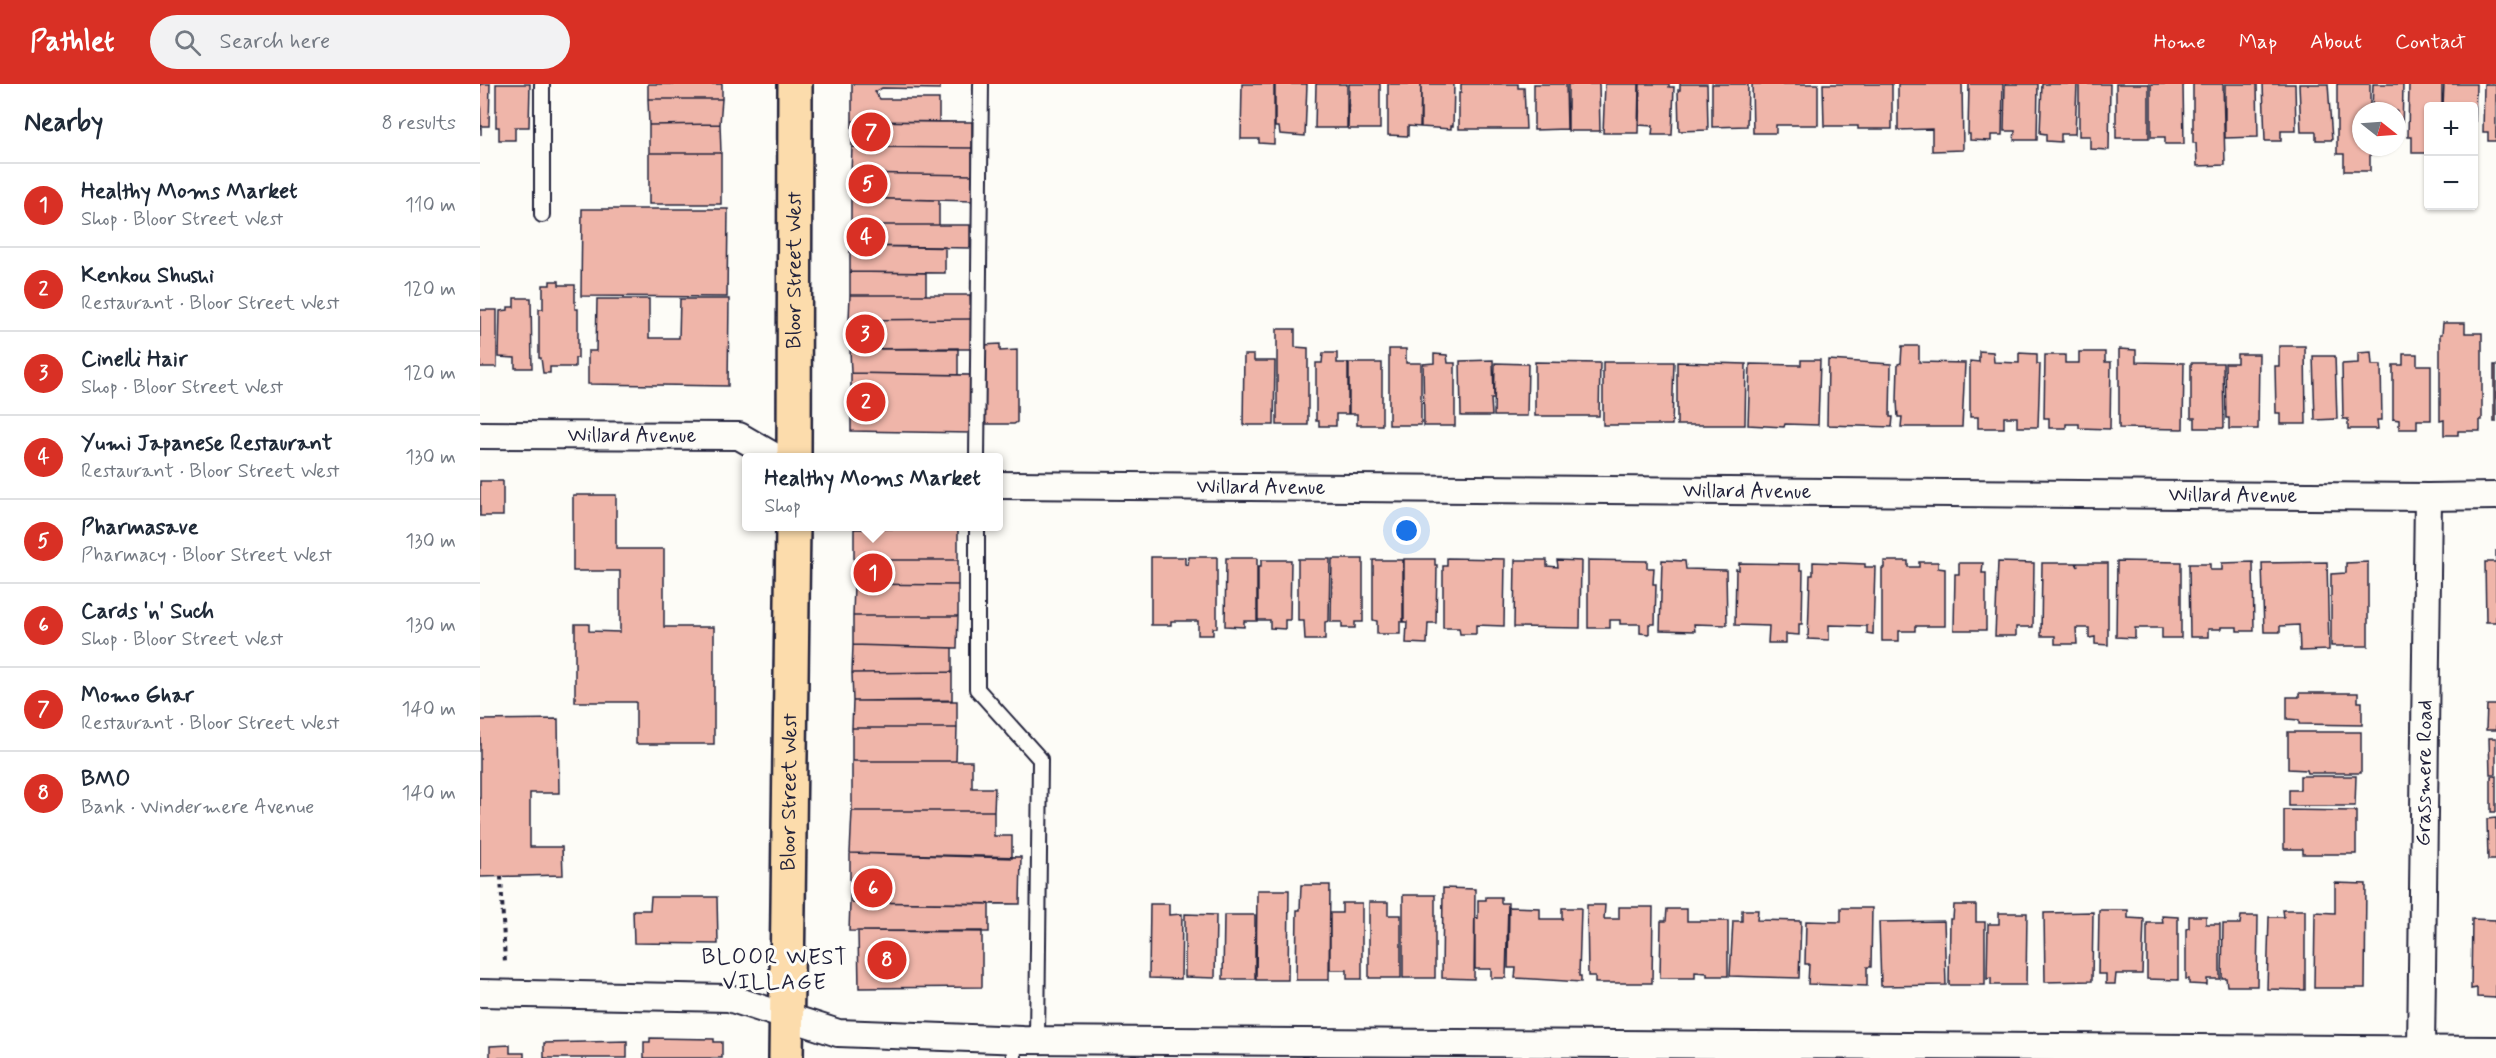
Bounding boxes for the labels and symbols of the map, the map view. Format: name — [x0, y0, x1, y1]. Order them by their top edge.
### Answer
north arrow — [2352, 102, 2406, 156]
pin: 7 — [852, 110, 890, 154]
pin: 5 — [848, 162, 888, 206]
street label: Bloor Street West — [780, 191, 809, 349]
pin: 4 — [846, 214, 886, 260]
pin: 3 — [846, 312, 884, 356]
pin: 2 — [846, 380, 886, 424]
street label: Willard Avenue — [568, 421, 697, 450]
street label: Willard Avenue — [1197, 473, 1326, 502]
street label: Willard Avenue — [1682, 477, 1812, 506]
street label: Willard Avenue — [2168, 481, 2298, 510]
your location — [1392, 516, 1421, 545]
pin: 1 — [854, 550, 892, 596]
street label: Grassmere Road — [2410, 700, 2439, 846]
street label: Bloor Street West — [774, 712, 805, 871]
pin: 6 — [854, 866, 892, 910]
pin: 8 — [868, 938, 906, 982]
district label: BLOOR WEST VILLAGE — [701, 944, 849, 997]

